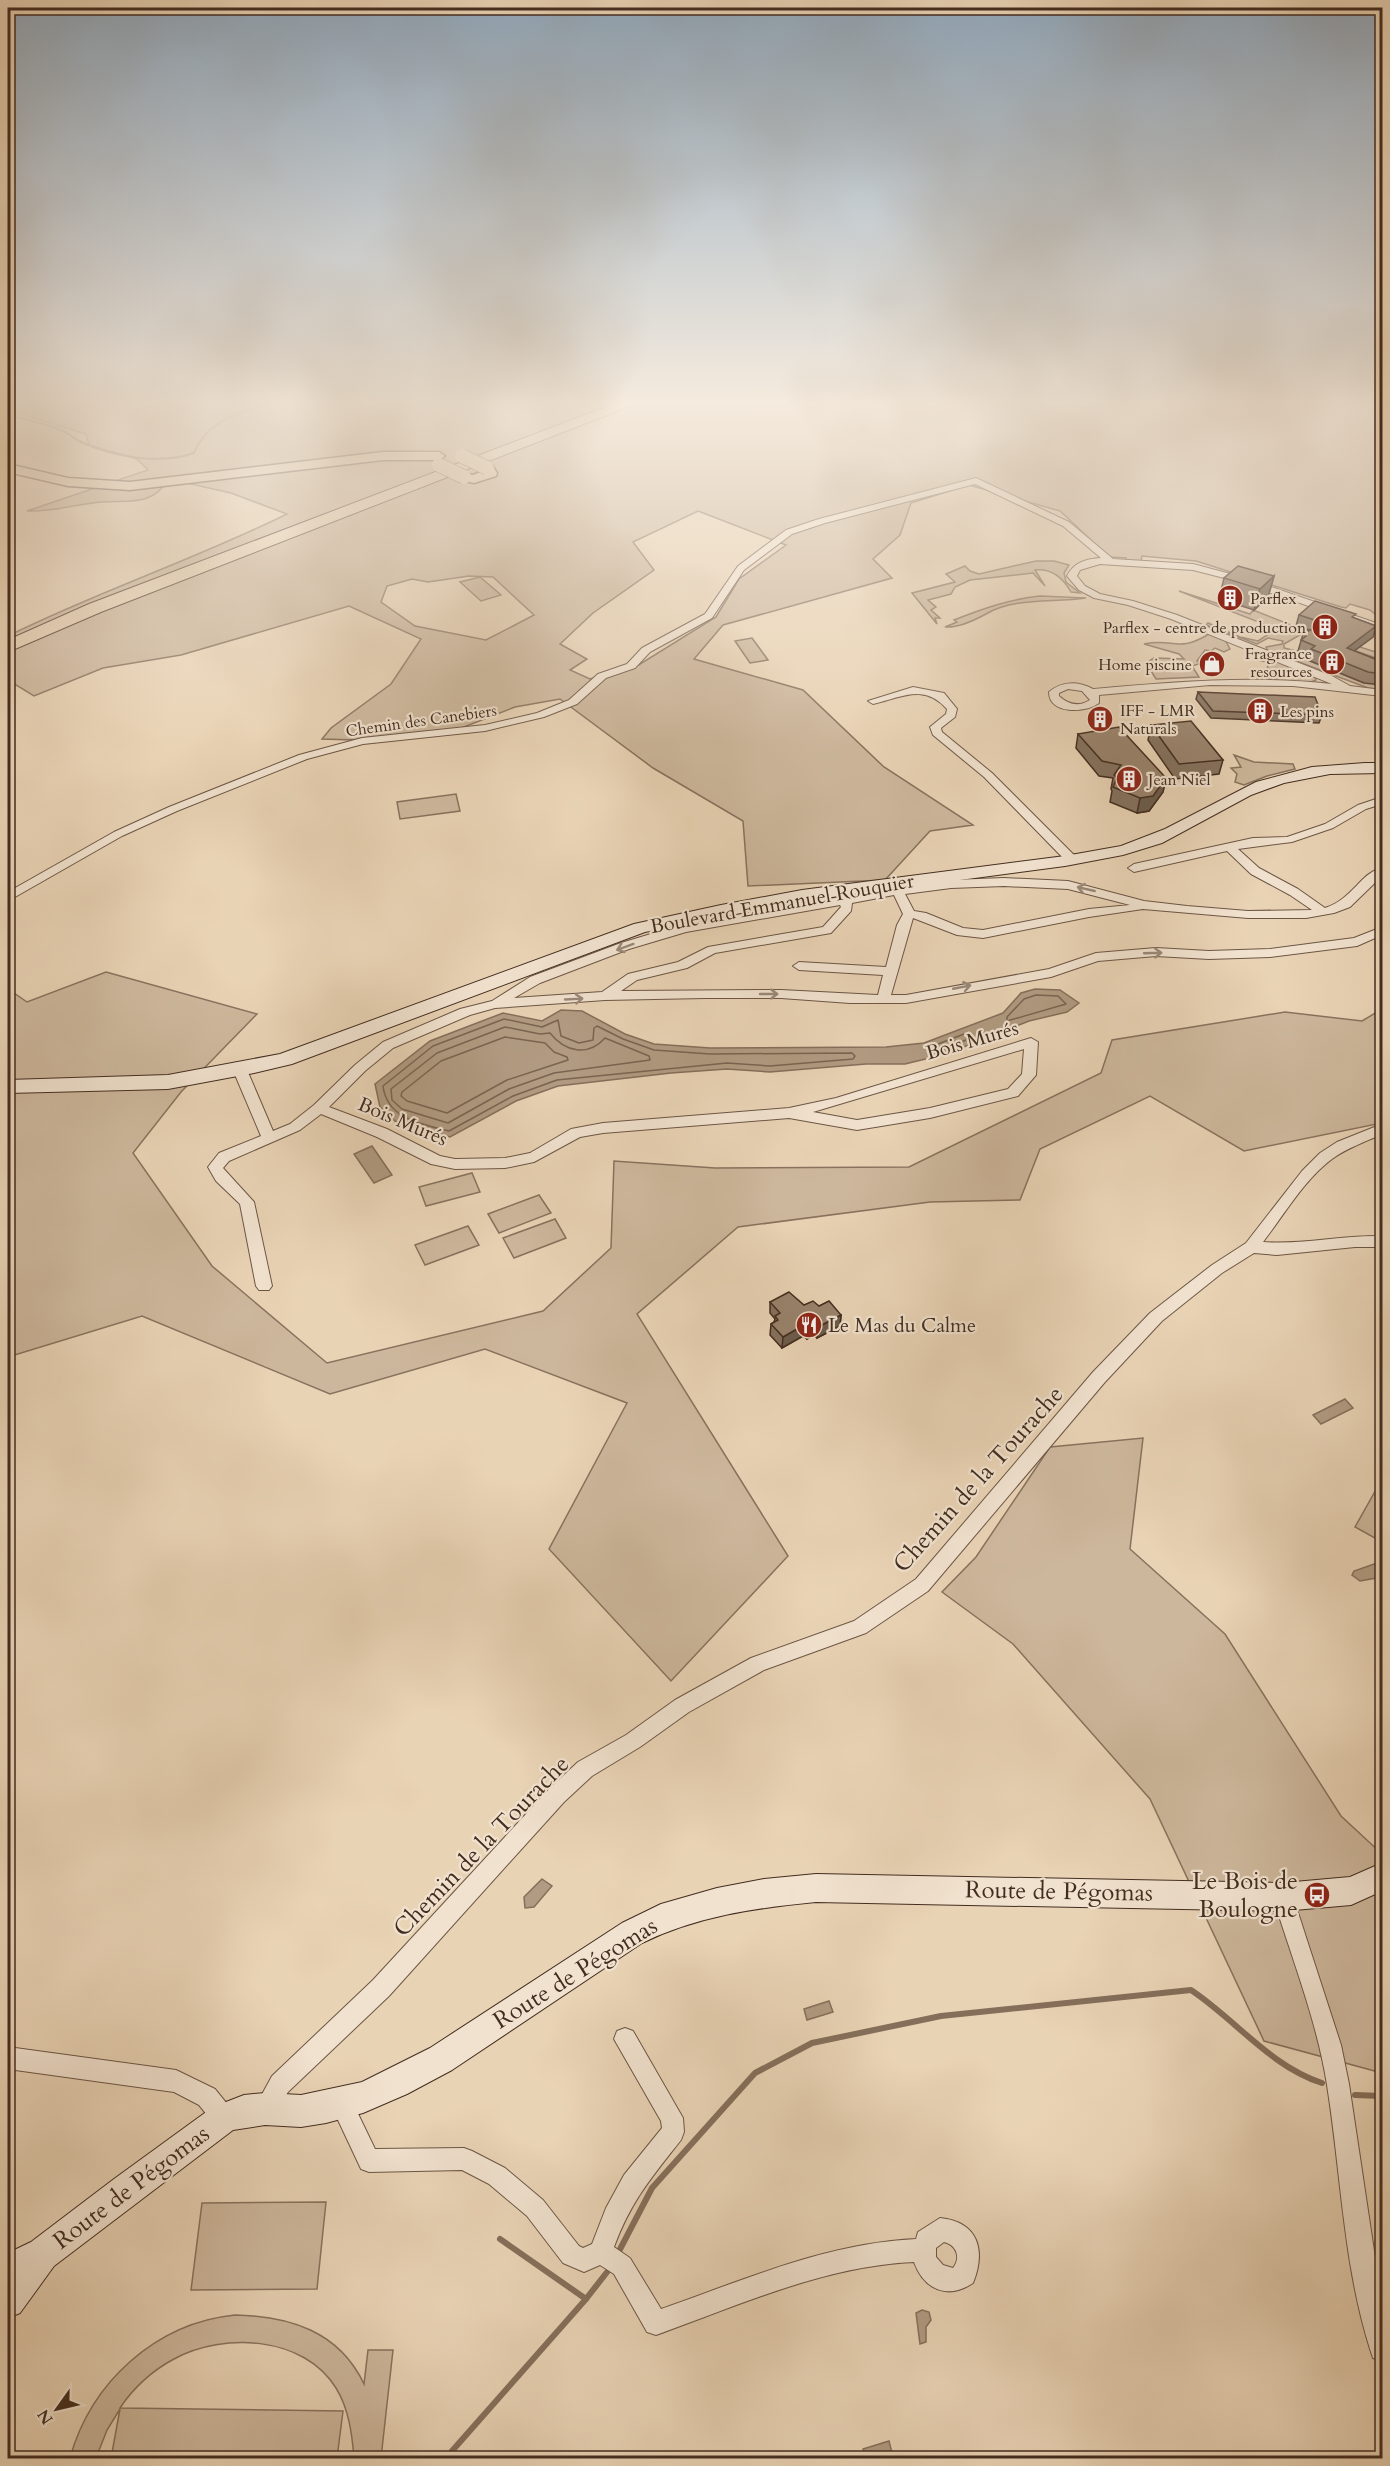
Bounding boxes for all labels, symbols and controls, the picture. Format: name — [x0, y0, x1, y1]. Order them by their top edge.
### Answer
building icon: Parflex — [1215, 583, 1245, 613]
place label: Parflex — [1250, 588, 1297, 610]
building icon: Parflex - centre de production — [1310, 612, 1340, 642]
place label: Parflex - centre de production — [1103, 617, 1306, 639]
place label: Fragrance resources — [1245, 643, 1312, 683]
building icon: Fragrance resources — [1317, 647, 1347, 677]
shop icon: Home piscine — [1197, 649, 1227, 679]
place label: Home piscine — [1098, 654, 1192, 676]
building icon: Les pins — [1245, 696, 1275, 726]
street label: Chemin des Canebiers — [344, 700, 498, 742]
place label: IFF - LMR Naturals — [1120, 700, 1195, 740]
place label: Les pins — [1280, 701, 1334, 723]
building icon: IFF - LMR Naturals — [1085, 704, 1115, 734]
building icon: Jean Niel — [1114, 764, 1144, 794]
place label: Jean Niel — [1146, 769, 1210, 791]
street label: Boulevard Emmanuel Rouquier — [648, 867, 917, 940]
one-way arrow — [1076, 883, 1095, 895]
one-way arrow — [616, 942, 635, 953]
one-way arrow — [1143, 947, 1162, 958]
one-way arrow — [952, 981, 971, 992]
one-way arrow — [758, 988, 778, 1000]
one-way arrow — [563, 993, 583, 1004]
street label: Bois Murés — [923, 1014, 1022, 1067]
street label: Bois Murés — [354, 1090, 452, 1152]
restaurant icon: Le Mas du Calme — [794, 1310, 824, 1340]
place label: Le Mas du Calme — [828, 1312, 976, 1339]
street label: Chemin de la Tourache — [886, 1379, 1071, 1580]
street label: Chemin de la Tourache — [386, 1748, 577, 1944]
place label: Le Bois de Boulogne — [1192, 1865, 1298, 1926]
street label: Route de Pégomas — [965, 1873, 1153, 1910]
bus stop icon: Le Bois de Boulogne — [1302, 1880, 1332, 1910]
street label: Route de Pégomas — [487, 1910, 664, 2037]
street label: Route de Pégomas — [46, 2118, 216, 2257]
north arrow — [27, 2379, 87, 2439]
text: N — [32, 2405, 58, 2429]

